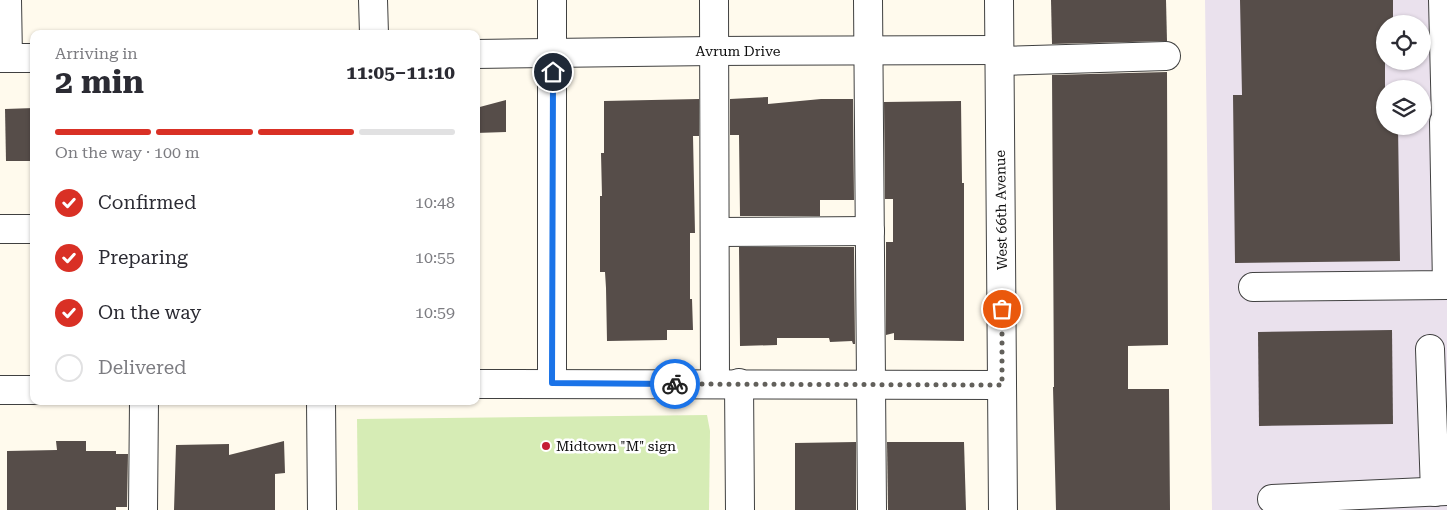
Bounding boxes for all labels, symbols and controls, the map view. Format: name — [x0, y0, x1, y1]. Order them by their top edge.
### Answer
map controls — [1376, 15, 1431, 135]
button: locate — [1376, 15, 1431, 70]
street label: Avrum Drive — [696, 43, 781, 59]
text: Arriving in — [55, 44, 138, 63]
pin — [532, 51, 574, 93]
icon: home — [539, 58, 567, 86]
text: 11:05–11:10 — [346, 61, 455, 84]
text: 2 min — [55, 63, 144, 101]
button: layers — [1376, 80, 1431, 135]
text: On the way · 100 m — [55, 143, 200, 162]
street label: West 66th Avenue — [992, 149, 1010, 270]
icon: check — [55, 189, 83, 217]
text: Confirmed — [98, 191, 196, 214]
text: 10:48 — [415, 193, 455, 212]
icon: check — [55, 244, 83, 272]
text: Preparing — [98, 246, 188, 269]
text: 10:55 — [415, 248, 455, 267]
pin — [981, 288, 1023, 330]
icon: bag — [988, 295, 1016, 323]
icon: check — [55, 299, 83, 327]
text: On the way — [98, 301, 201, 324]
text: 10:59 — [415, 303, 455, 322]
text: Delivered — [98, 356, 186, 379]
courier — [650, 359, 700, 409]
icon: bike — [661, 370, 689, 398]
place label: Midtown "M" sign — [556, 438, 676, 454]
marker: Midtown "M" sign — [540, 440, 552, 452]

